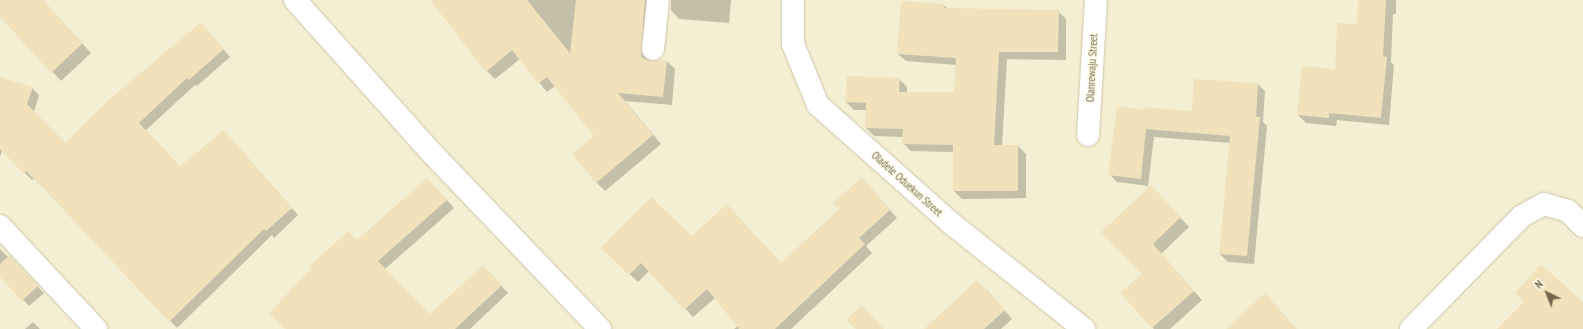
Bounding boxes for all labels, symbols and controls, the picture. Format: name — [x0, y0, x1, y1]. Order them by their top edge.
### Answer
street label: Olanrewaju Street — [1084, 33, 1100, 103]
street label: Oladele Oduekun Street — [869, 149, 945, 219]
north arrow — [1527, 273, 1567, 313]
text: N — [1532, 277, 1546, 291]

